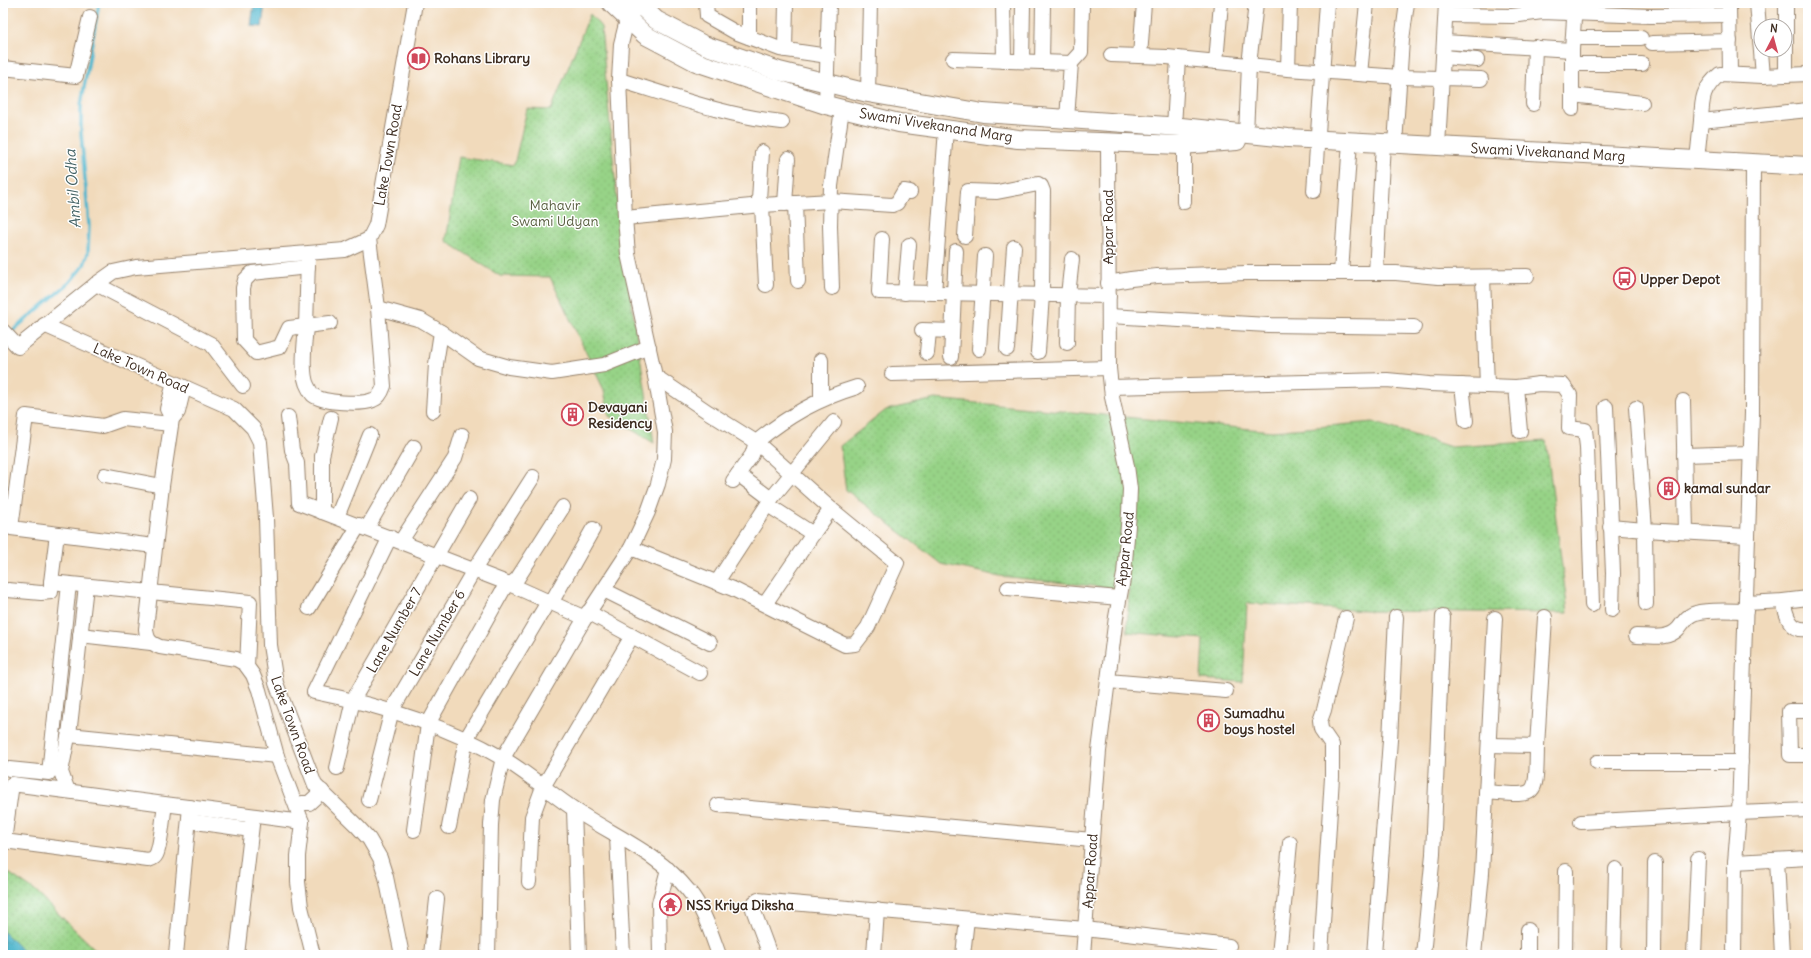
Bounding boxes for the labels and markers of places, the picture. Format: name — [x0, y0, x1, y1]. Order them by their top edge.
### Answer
library icon: Rohans Library — [406, 45, 432, 71]
place label: Rohans Library — [434, 49, 530, 67]
bus stop icon: Upper Depot — [1611, 266, 1637, 292]
place label: Upper Depot — [1640, 270, 1720, 288]
place label: Devayani Residency — [588, 398, 653, 432]
building icon: Devayani Residency — [560, 402, 586, 428]
building icon: kamal sundar — [1655, 475, 1681, 501]
place label: kamal sundar — [1684, 479, 1771, 497]
place label: Sumadhu boys hostel — [1224, 704, 1295, 738]
building icon: Sumadhu boys hostel — [1196, 708, 1222, 734]
temple icon: NSS Kriya Diksha — [657, 892, 683, 918]
place label: NSS Kriya Diksha — [686, 896, 794, 914]

